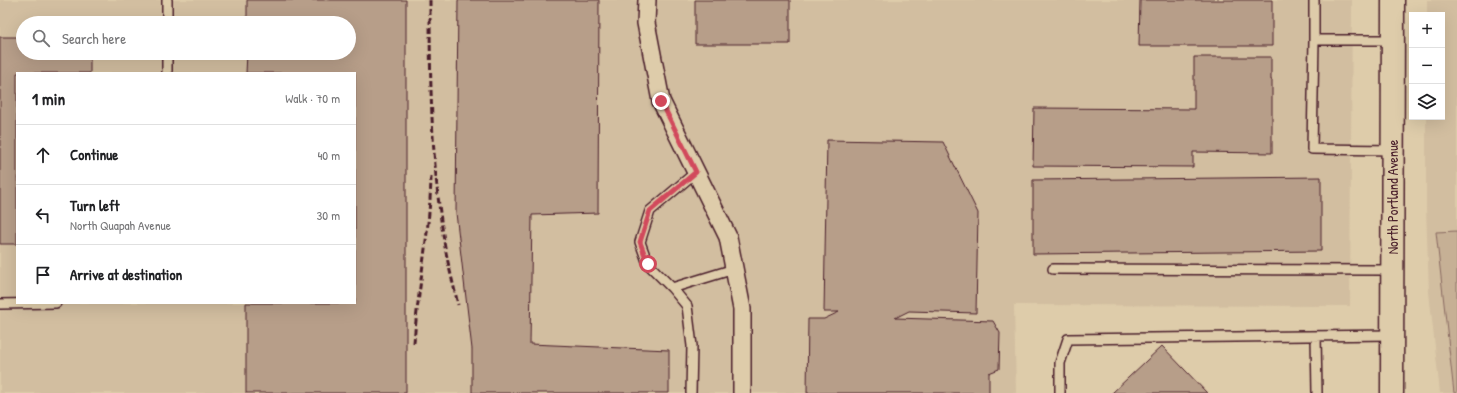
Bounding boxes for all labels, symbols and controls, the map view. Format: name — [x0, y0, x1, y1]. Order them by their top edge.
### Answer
map controls — [1409, 12, 1445, 120]
button: + — [1409, 12, 1445, 48]
search box — [16, 16, 356, 60]
icon: search — [30, 27, 52, 49]
text: Search here — [62, 28, 126, 49]
button: − — [1409, 48, 1445, 84]
button: layers — [1409, 84, 1445, 120]
text: 1 min — [32, 87, 65, 110]
text: Walk · 70 m — [285, 89, 340, 107]
route end — [652, 92, 670, 110]
street label: North Portland Avenue — [1383, 139, 1402, 254]
icon: ahead — [32, 144, 54, 166]
text: Continue — [70, 144, 118, 165]
text: 40 m — [317, 146, 340, 164]
text: Turn left — [70, 195, 120, 216]
icon: left — [32, 204, 54, 226]
text: 30 m — [317, 206, 340, 224]
text: North Quapah Avenue — [70, 216, 171, 234]
route start — [639, 255, 657, 273]
icon: arrive — [32, 264, 54, 286]
text: Arrive at destination — [70, 264, 182, 285]

